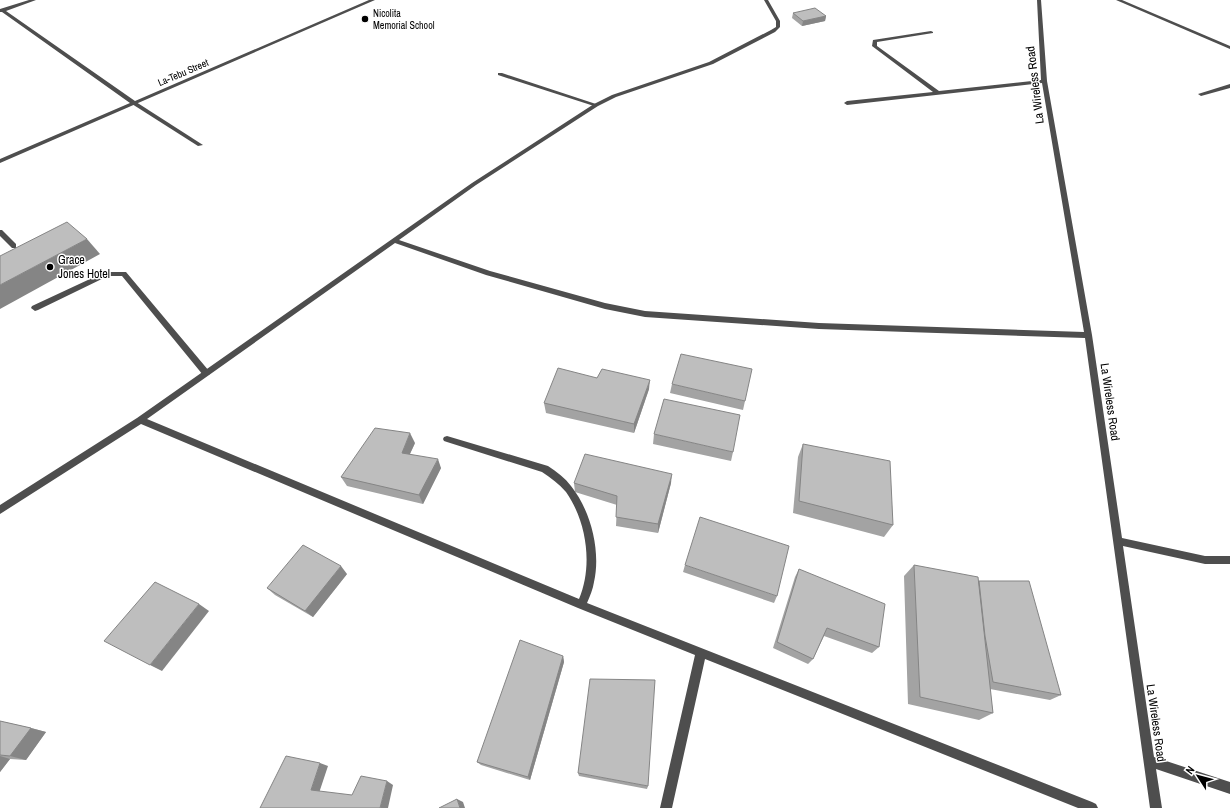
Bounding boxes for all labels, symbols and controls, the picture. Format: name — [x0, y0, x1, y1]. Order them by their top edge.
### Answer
place label: Nicolita Memorial School — [373, 7, 435, 32]
marker: Nicolita Memorial School — [360, 14, 370, 24]
street label: La Wireless Road — [1022, 45, 1048, 125]
street label: La-Tebu Street — [156, 56, 211, 89]
place label: Grace Jones Hotel — [58, 252, 110, 282]
marker: Grace Jones Hotel — [45, 262, 55, 272]
street label: La Wireless Road — [1097, 362, 1123, 442]
street label: La Wireless Road — [1143, 683, 1169, 763]
north arrow — [1178, 756, 1218, 796]
text: N — [1182, 763, 1197, 777]

